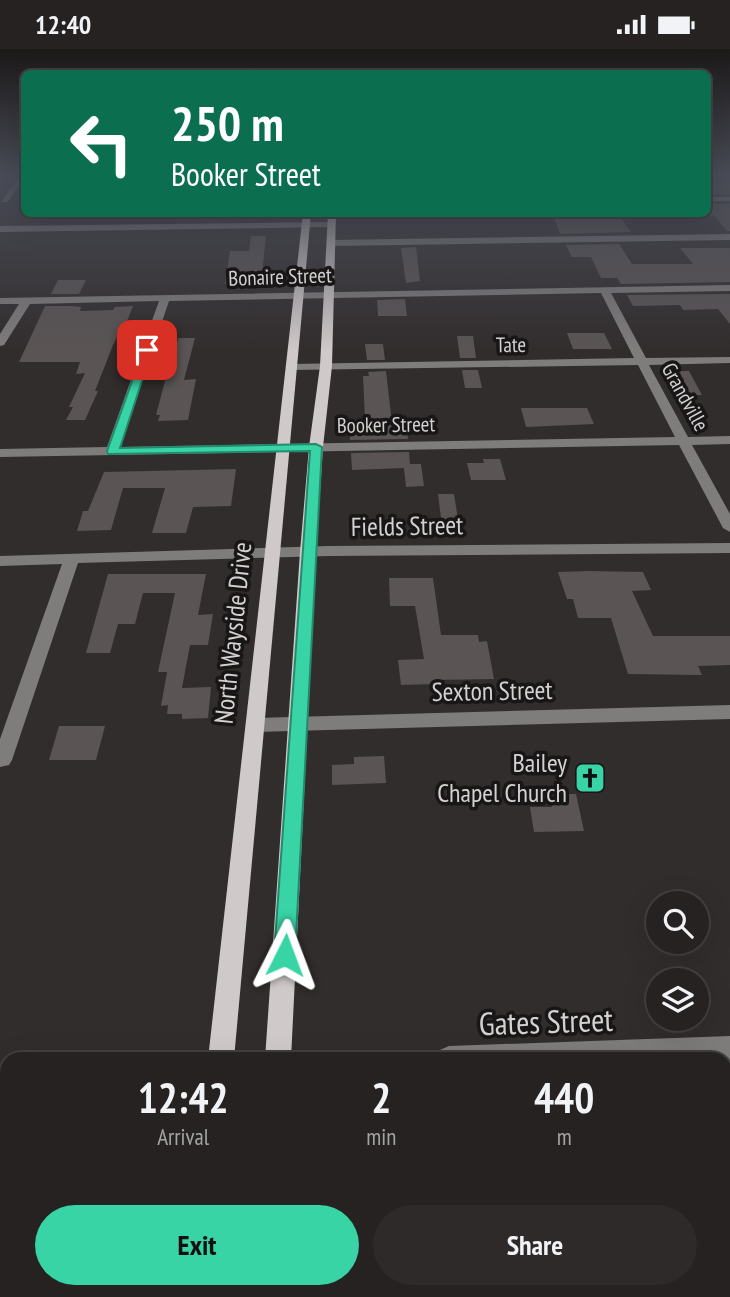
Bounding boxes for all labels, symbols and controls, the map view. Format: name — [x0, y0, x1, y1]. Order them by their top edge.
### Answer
text: 12:40 — [35, 8, 91, 41]
text: 250 m — [171, 91, 284, 155]
icon: left — [56, 98, 147, 189]
text: Booker Street — [171, 153, 321, 195]
street label: Bonaire Street — [228, 261, 332, 292]
pin — [117, 320, 177, 380]
icon: arrive — [128, 331, 166, 369]
street label: Tate — [496, 331, 526, 358]
street label: Grandville — [656, 358, 715, 436]
street label: Booker Street — [337, 410, 436, 439]
street label: Fields Street — [350, 508, 464, 543]
street label: North Wayside Drive — [207, 540, 258, 725]
street label: Sexton Street — [431, 673, 553, 708]
place label: Bailey Chapel Church — [437, 746, 567, 809]
church icon: Bailey Chapel Church — [573, 761, 607, 795]
map controls — [646, 891, 709, 1031]
button: search — [646, 891, 709, 954]
position arrow — [248, 918, 322, 992]
button: layers — [646, 968, 709, 1031]
street label: Gates Street — [478, 998, 614, 1044]
text: 12:42 — [138, 1070, 229, 1125]
text: 2 — [371, 1070, 391, 1125]
text: 440 — [534, 1070, 594, 1125]
text: Arrival — [157, 1122, 209, 1151]
text: min — [366, 1122, 396, 1151]
text: m — [557, 1122, 572, 1151]
button: Exit — [35, 1205, 359, 1285]
button: Share — [373, 1205, 697, 1285]

